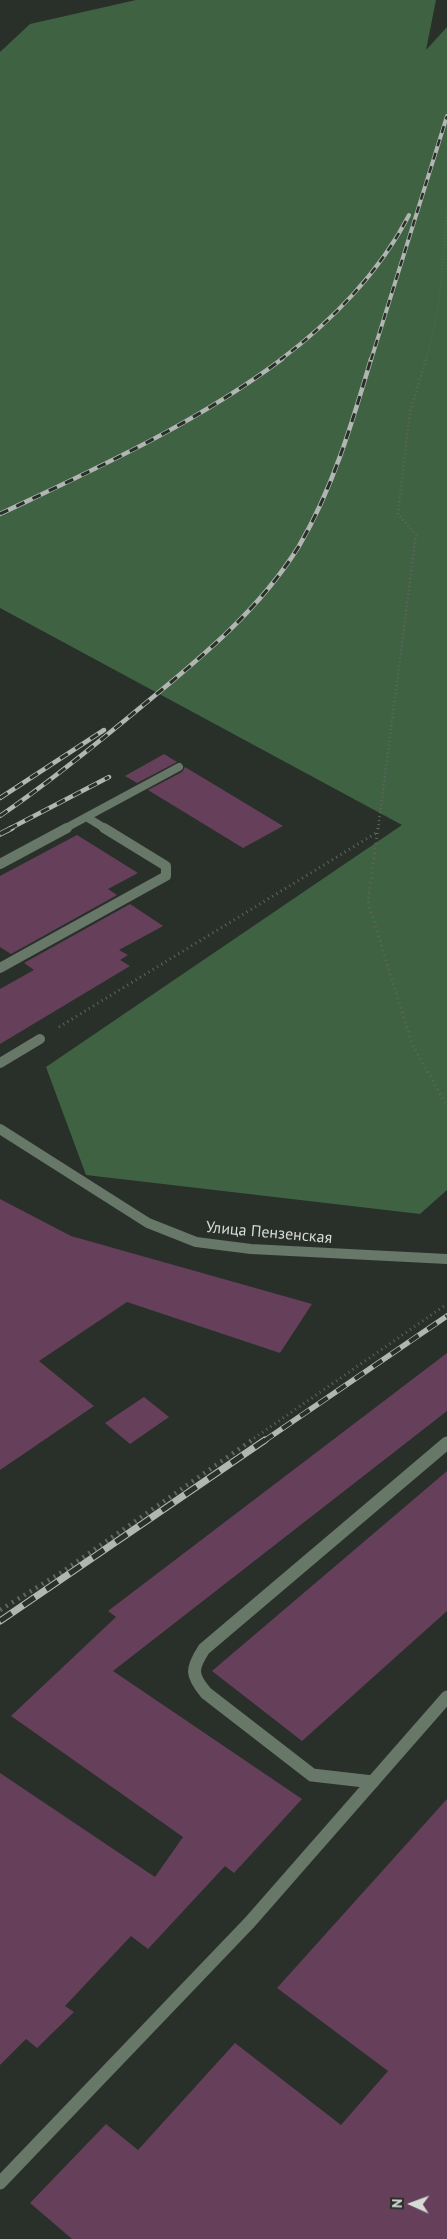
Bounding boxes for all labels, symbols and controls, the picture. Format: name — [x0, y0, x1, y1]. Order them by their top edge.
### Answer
street label: Улица Пензенская — [205, 1218, 333, 1248]
north arrow — [387, 2179, 437, 2229]
text: N — [388, 2199, 406, 2208]

